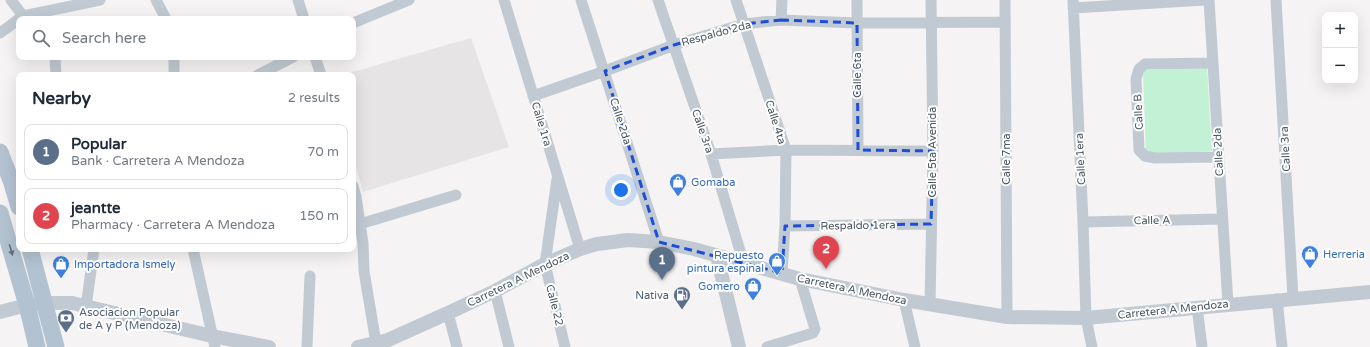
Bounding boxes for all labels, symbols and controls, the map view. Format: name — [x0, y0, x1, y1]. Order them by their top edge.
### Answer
map controls — [1322, 12, 1358, 84]
button: + — [1322, 12, 1358, 48]
search box — [16, 16, 356, 60]
street label: Respaldo 2da — [680, 18, 752, 49]
icon: search — [30, 27, 52, 49]
text: Search here — [62, 29, 146, 47]
button: − — [1322, 48, 1358, 84]
street label: Calle 6ta — [851, 52, 864, 98]
text: Nearby — [32, 88, 91, 109]
text: 2 results — [288, 90, 340, 106]
street label: Calle B — [1131, 93, 1146, 130]
street label: Calle 2da — [607, 96, 634, 146]
street label: Calle 4ta — [762, 98, 789, 146]
street label: Calle 1ra — [529, 100, 554, 148]
street label: Calle 3ra — [689, 107, 716, 155]
street label: Calle 5ta Avenida — [926, 107, 939, 197]
street label: Calle 3ra — [1278, 126, 1293, 172]
street label: Calle 2da — [1211, 127, 1226, 176]
street label: Calle 7ma — [1000, 133, 1013, 185]
street label: Calle 1era — [1073, 133, 1088, 185]
text: Popular — [71, 135, 127, 153]
text: 1 — [42, 144, 50, 160]
text: 70 m — [307, 144, 339, 160]
text: Bank · Carretera A Mendoza — [71, 153, 244, 169]
shop icon: Gomaba — [668, 172, 688, 197]
place label: Gomaba — [691, 176, 735, 189]
your location — [611, 180, 631, 200]
text: jeantte — [71, 199, 121, 217]
text: 2 — [42, 208, 50, 224]
text: 150 m — [299, 208, 339, 224]
street label: Calle A — [1134, 214, 1170, 227]
text: Pharmacy · Carretera A Mendoza — [71, 217, 275, 233]
street label: Respaldo 1era — [820, 218, 896, 233]
pin: 2 — [813, 236, 839, 269]
one-way arrow — [8, 244, 14, 256]
shop icon: Herreria — [1300, 244, 1320, 269]
pin: 1 — [649, 247, 675, 280]
place label: Herreria — [1323, 248, 1365, 261]
street label: Carretera A Mendoza — [465, 249, 571, 310]
place label: Repuesto pintura espinal — [687, 249, 764, 275]
shop icon: Repuesto pintura espinal — [767, 251, 787, 276]
shop icon: Importadora Ismely — [51, 254, 71, 279]
place label: Importadora Ismely — [74, 258, 176, 271]
street label: Carretera A Mendoza — [796, 272, 908, 307]
shop icon: Gomero — [743, 276, 763, 301]
place label: Gomero — [698, 280, 740, 293]
street label: Calle 22 — [543, 283, 566, 327]
fuel station icon: Nativa — [672, 285, 692, 310]
place label: Nativa — [635, 289, 669, 302]
street label: Carretera A Mendoza — [1117, 297, 1229, 322]
place label: Asociacion Popular de A y P (Mendoza) — [79, 306, 181, 332]
bank icon: Asociacion Popular de A y P (Mendoza) — [56, 308, 76, 333]

